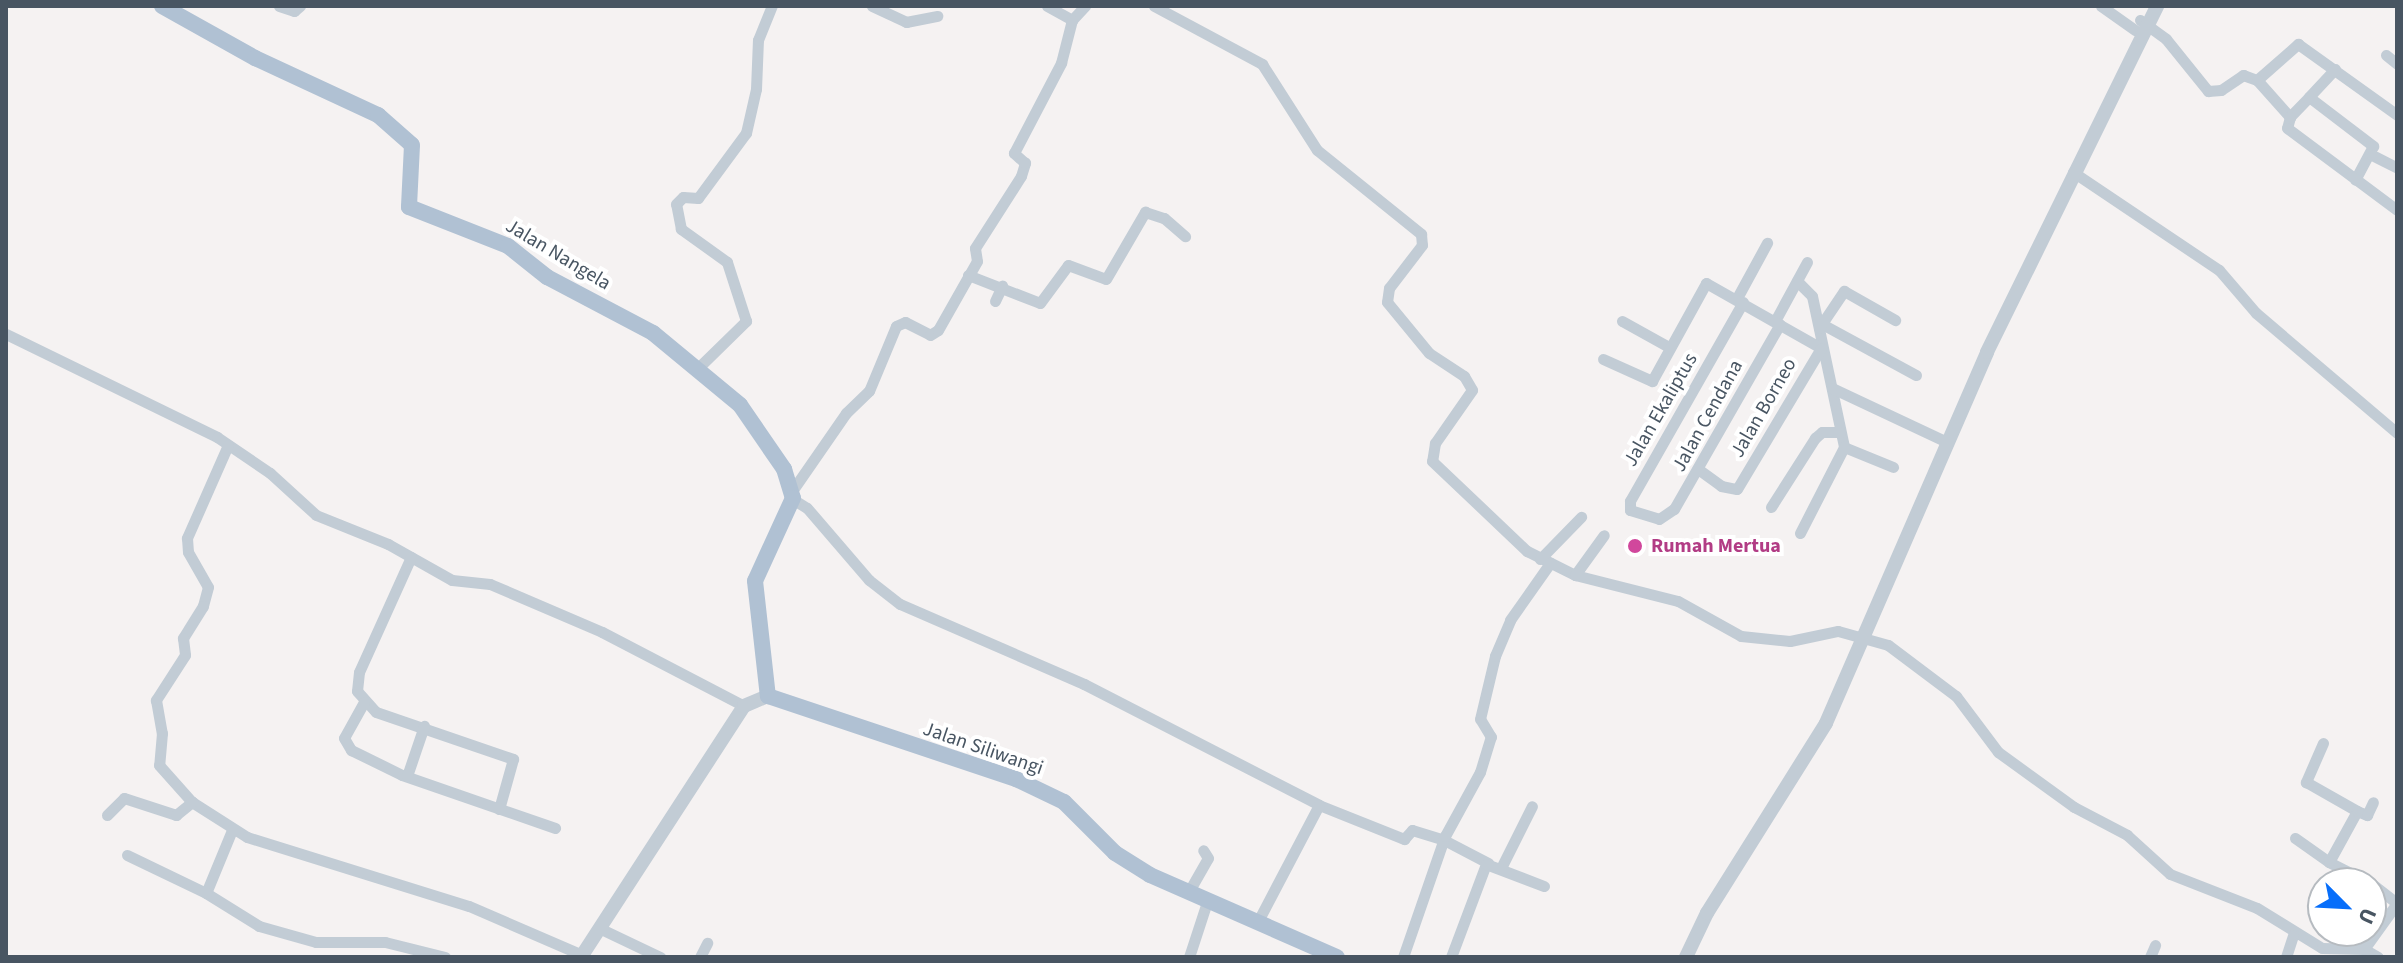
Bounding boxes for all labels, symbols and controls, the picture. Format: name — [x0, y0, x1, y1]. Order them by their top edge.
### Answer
street label: Jalan Nangela — [501, 214, 615, 296]
street label: Jalan Ekaliptus — [1619, 349, 1703, 471]
street label: Jalan Borneo — [1726, 354, 1802, 462]
street label: Jalan Cendana — [1667, 356, 1749, 476]
place label: Rumah Mertua — [1651, 534, 1781, 558]
marker: Rumah Mertua — [1626, 537, 1644, 555]
street label: Jalan Siliwangi — [920, 717, 1046, 781]
north arrow — [2307, 867, 2387, 947]
text: U — [2350, 903, 2385, 929]

